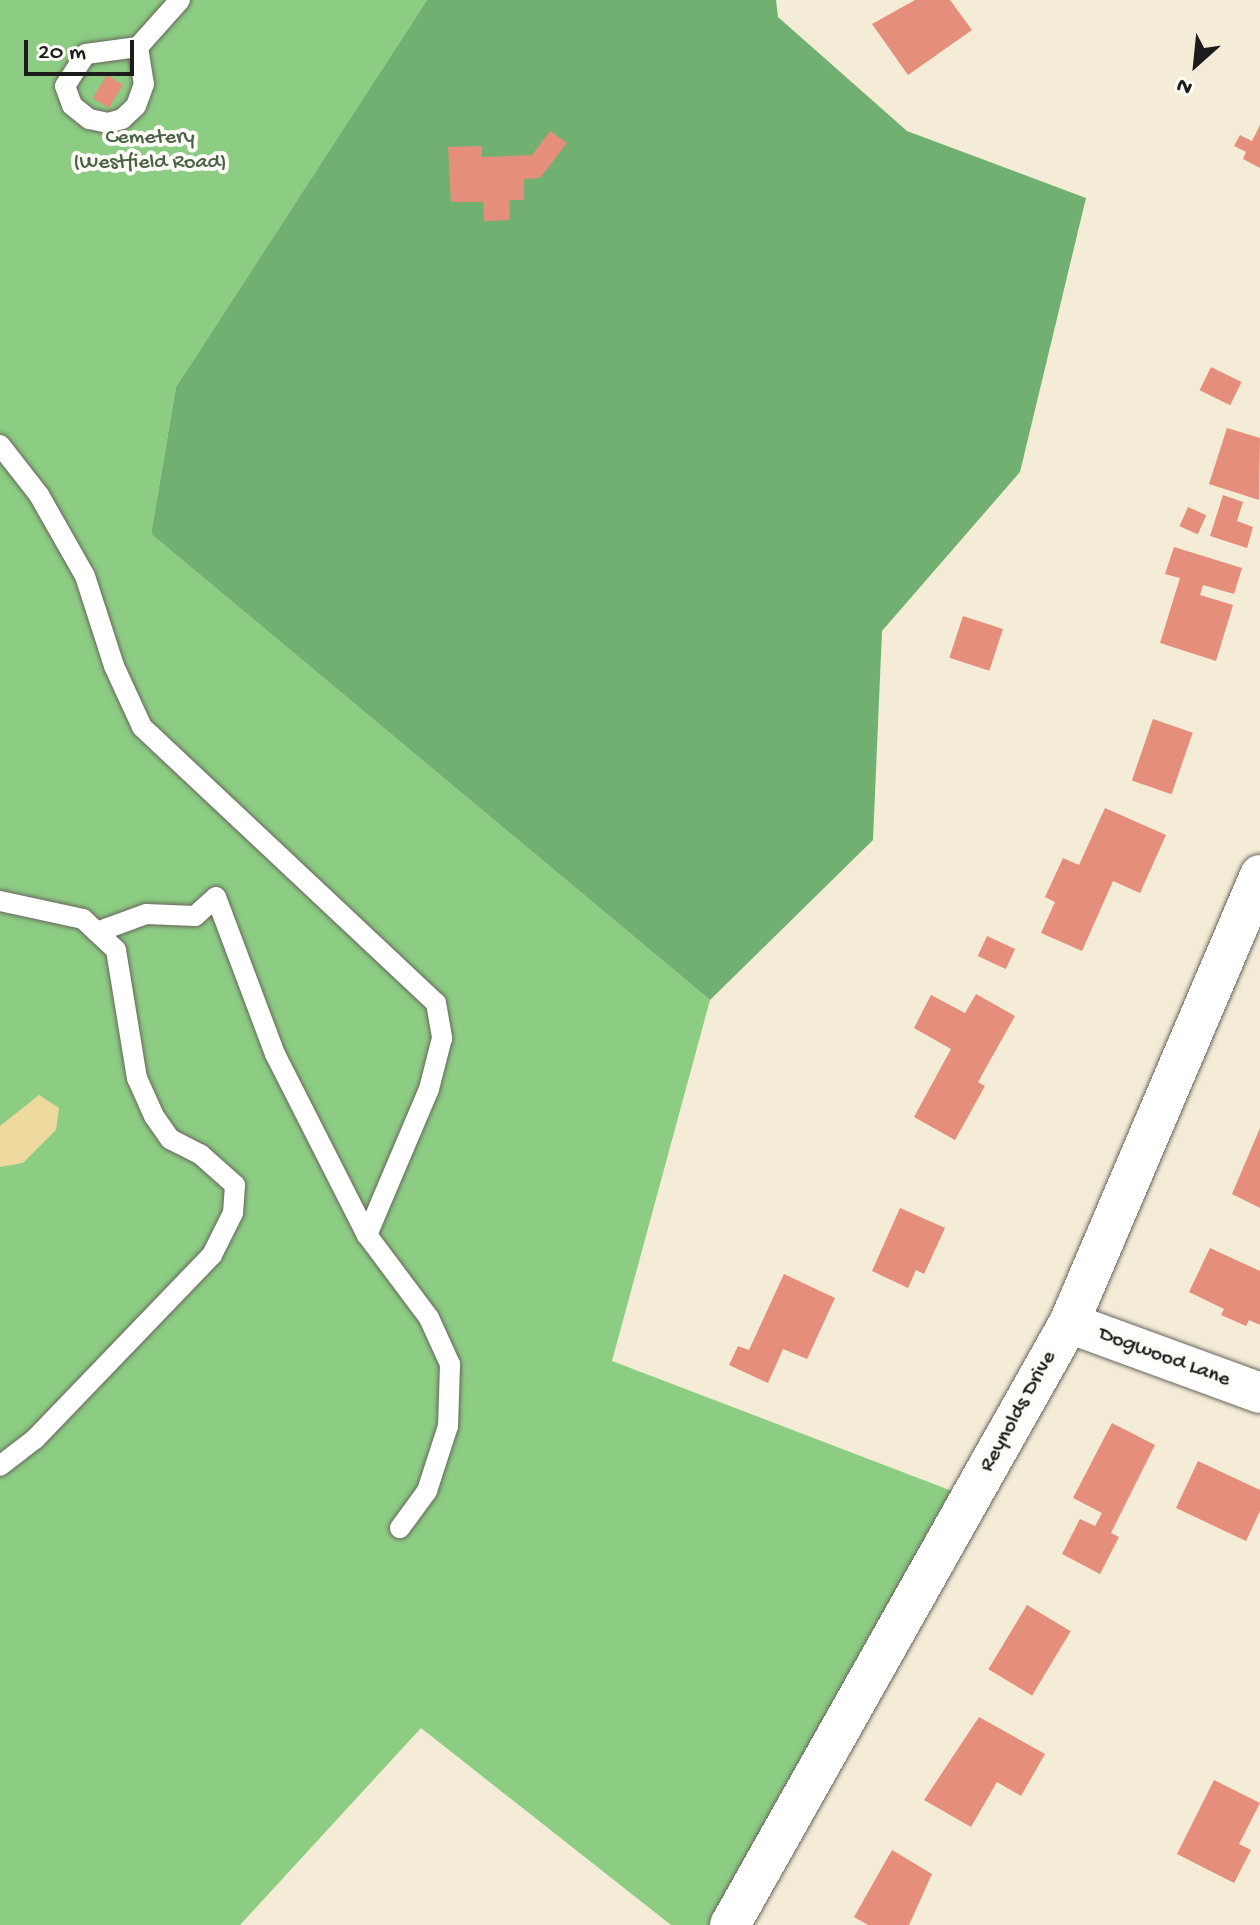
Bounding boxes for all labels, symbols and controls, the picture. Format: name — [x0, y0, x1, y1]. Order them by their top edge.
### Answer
scale bar — [28, 24, 138, 74]
north arrow — [1156, 24, 1236, 104]
text: 20 m — [38, 39, 86, 68]
text: N — [1173, 71, 1197, 100]
park label: Cemetery (Westfield Road) — [73, 125, 227, 176]
street label: Dogwood Lane — [1094, 1322, 1234, 1394]
street label: Reynolds Drive — [975, 1347, 1063, 1477]

